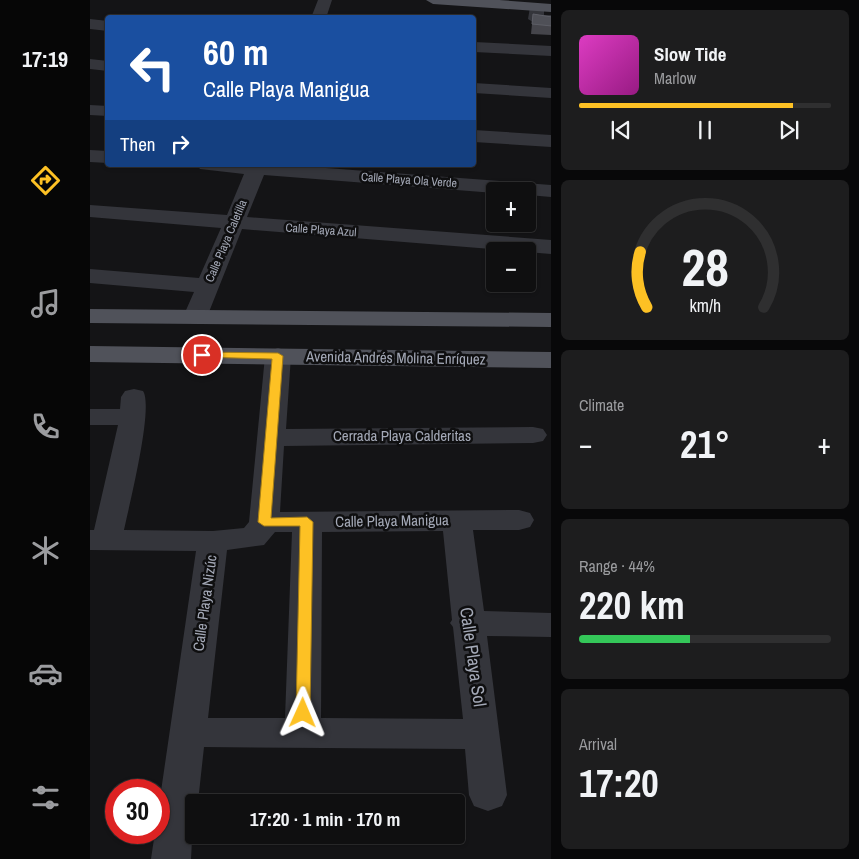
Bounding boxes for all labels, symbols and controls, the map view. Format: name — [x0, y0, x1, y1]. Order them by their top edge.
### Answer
text: 60 m — [203, 29, 268, 76]
icon: left — [120, 35, 185, 100]
text: Slow Tide — [654, 41, 726, 67]
text: 17:19 — [22, 44, 68, 74]
text: Marlow — [654, 67, 696, 89]
text: Calle Playa Manigua — [203, 74, 369, 104]
icon: previous — [607, 116, 635, 144]
icon: pause — [691, 116, 719, 144]
icon: next — [775, 116, 803, 144]
icon: right — [166, 130, 194, 158]
text: Then — [120, 131, 156, 157]
icon: directions — [28, 163, 63, 198]
street label: Calle Playa Ola Verde — [360, 169, 458, 191]
map controls — [486, 182, 536, 292]
button: + — [486, 182, 536, 232]
street label: Calle Playa Caletilla — [201, 197, 251, 285]
street label: Calle Playa Azul — [285, 220, 357, 240]
text: 28 — [681, 232, 729, 302]
button: − — [486, 242, 536, 292]
icon: music — [28, 286, 63, 321]
text: km/h — [689, 294, 721, 318]
pin — [181, 334, 223, 376]
icon: arrive — [188, 341, 216, 369]
street label: Avenida Andrés Molina Enríquez — [305, 345, 486, 370]
text: Climate — [579, 394, 624, 416]
icon: phone — [28, 409, 63, 444]
text: 21° — [680, 419, 730, 470]
street label: Cerrada Playa Calderitas — [333, 425, 471, 446]
text: − — [579, 425, 592, 463]
text: + — [818, 425, 831, 463]
street label: Calle Playa Manigua — [335, 509, 449, 532]
icon: climate — [28, 533, 63, 568]
street label: Calle Playa Nizúc — [187, 553, 222, 652]
text: Range · 44% — [579, 555, 655, 577]
text: 220 km — [579, 580, 685, 631]
street label: Calle Playa Sol — [454, 606, 493, 708]
icon: car — [28, 656, 63, 691]
position arrow — [276, 686, 328, 738]
text: Arrival — [579, 733, 617, 755]
text: 17:20 — [579, 758, 659, 809]
speed limit sign: 30 — [105, 779, 170, 844]
icon: filters — [28, 780, 63, 815]
text: 17:20 · 1 min · 170 m — [250, 806, 400, 832]

